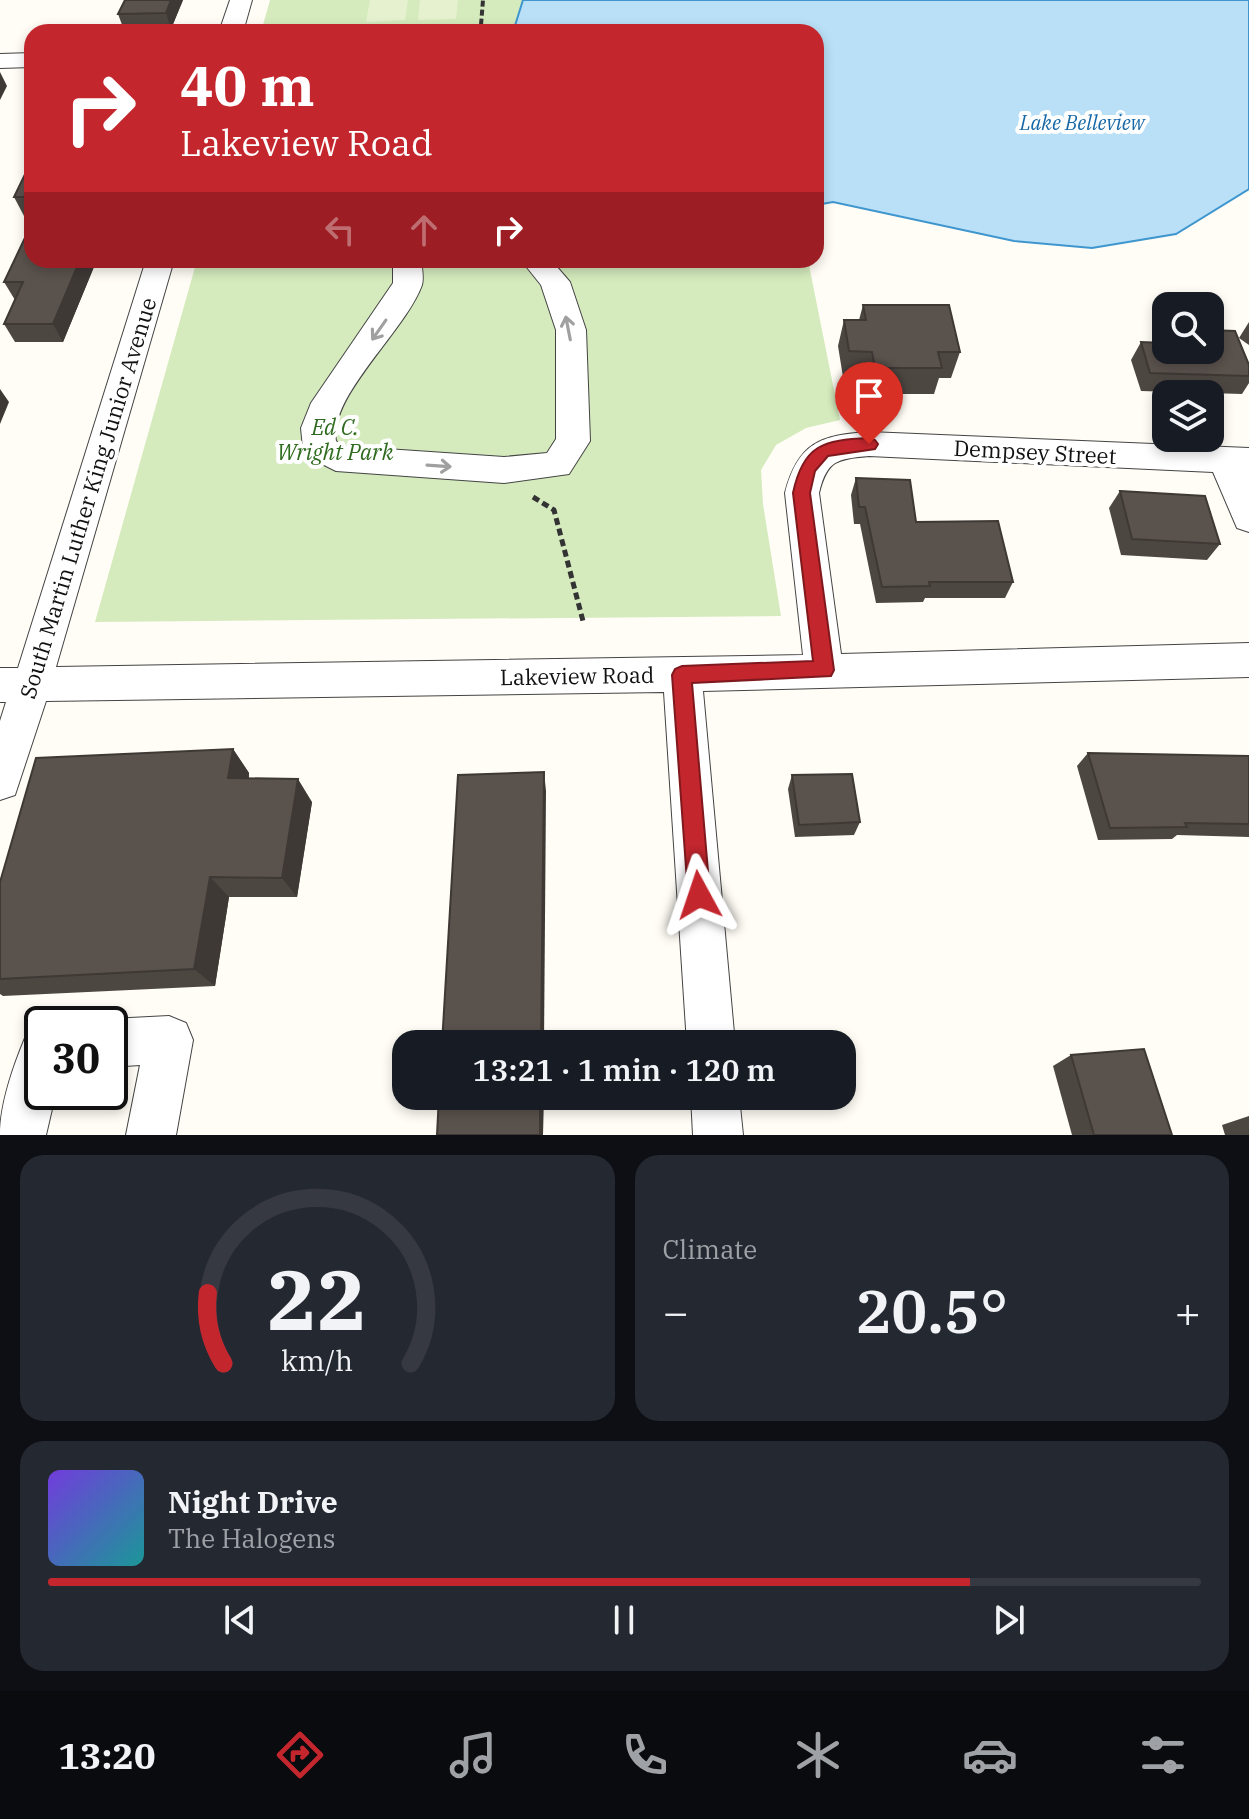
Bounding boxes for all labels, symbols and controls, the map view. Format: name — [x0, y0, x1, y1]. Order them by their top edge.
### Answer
text: 40 m — [180, 49, 315, 121]
icon: right — [48, 56, 152, 160]
water label: Lake Belleview — [1019, 109, 1146, 136]
text: Lakeview Road — [180, 119, 433, 166]
icon: left — [318, 208, 362, 252]
icon: ahead — [402, 208, 446, 252]
icon: right — [486, 208, 530, 252]
map controls — [1152, 292, 1224, 452]
button: search — [1152, 292, 1224, 364]
street label: South Martin Luther King Junior Avenue — [13, 294, 162, 702]
one-way arrow — [560, 316, 575, 342]
one-way arrow — [371, 318, 387, 340]
pin — [835, 362, 903, 444]
icon: arrive — [847, 374, 891, 418]
button: layers — [1152, 380, 1224, 452]
park label: Ed C. Wright Park — [277, 412, 394, 466]
street label: Dempsey Street — [953, 433, 1117, 470]
one-way arrow — [425, 459, 452, 474]
street label: Lakeview Road — [499, 660, 654, 691]
position arrow — [657, 853, 741, 937]
speed limit sign: 30 — [24, 1006, 128, 1110]
text: 13:21 · 1 min · 120 m — [473, 1050, 775, 1089]
text: Climate — [663, 1232, 757, 1266]
text: 22 — [267, 1245, 367, 1353]
text: 20.5° — [855, 1271, 1008, 1350]
text: − — [663, 1283, 689, 1340]
text: + — [1175, 1283, 1201, 1340]
text: km/h — [281, 1342, 353, 1379]
text: Night Drive — [168, 1482, 338, 1521]
text: The Halogens — [168, 1521, 336, 1555]
icon: previous — [218, 1598, 262, 1642]
icon: pause — [602, 1598, 646, 1642]
icon: next — [987, 1598, 1031, 1642]
icon: directions — [272, 1727, 328, 1783]
icon: music — [445, 1727, 501, 1783]
icon: phone — [617, 1727, 673, 1783]
icon: climate — [790, 1727, 846, 1783]
icon: car — [962, 1727, 1018, 1783]
icon: filters — [1135, 1727, 1191, 1783]
text: 13:20 — [58, 1732, 156, 1779]

